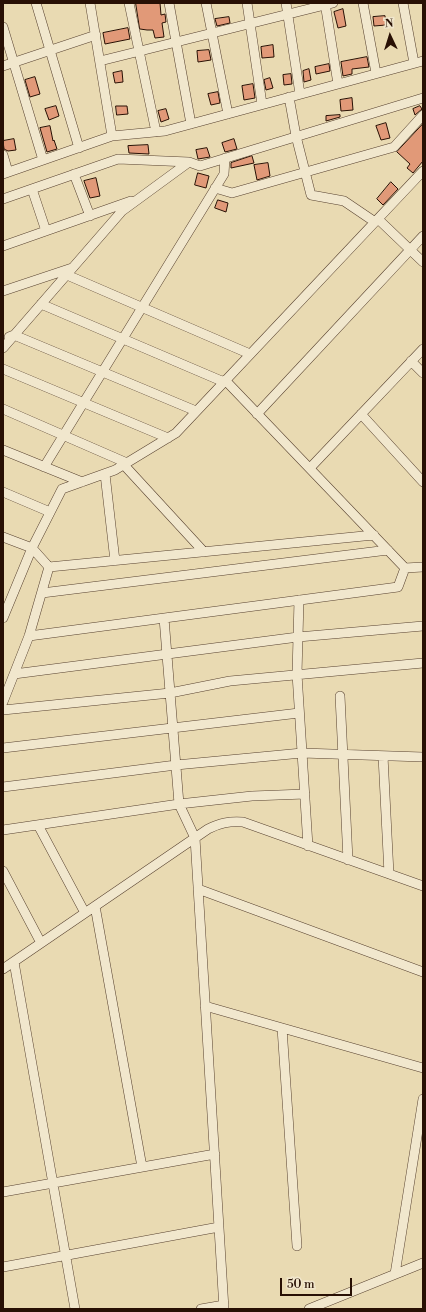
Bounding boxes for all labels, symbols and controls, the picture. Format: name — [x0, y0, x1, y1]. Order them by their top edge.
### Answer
north arrow — [370, 16, 410, 56]
text: N — [384, 17, 394, 31]
scale bar — [282, 1270, 354, 1296]
text: 50 m — [287, 1277, 315, 1292]

